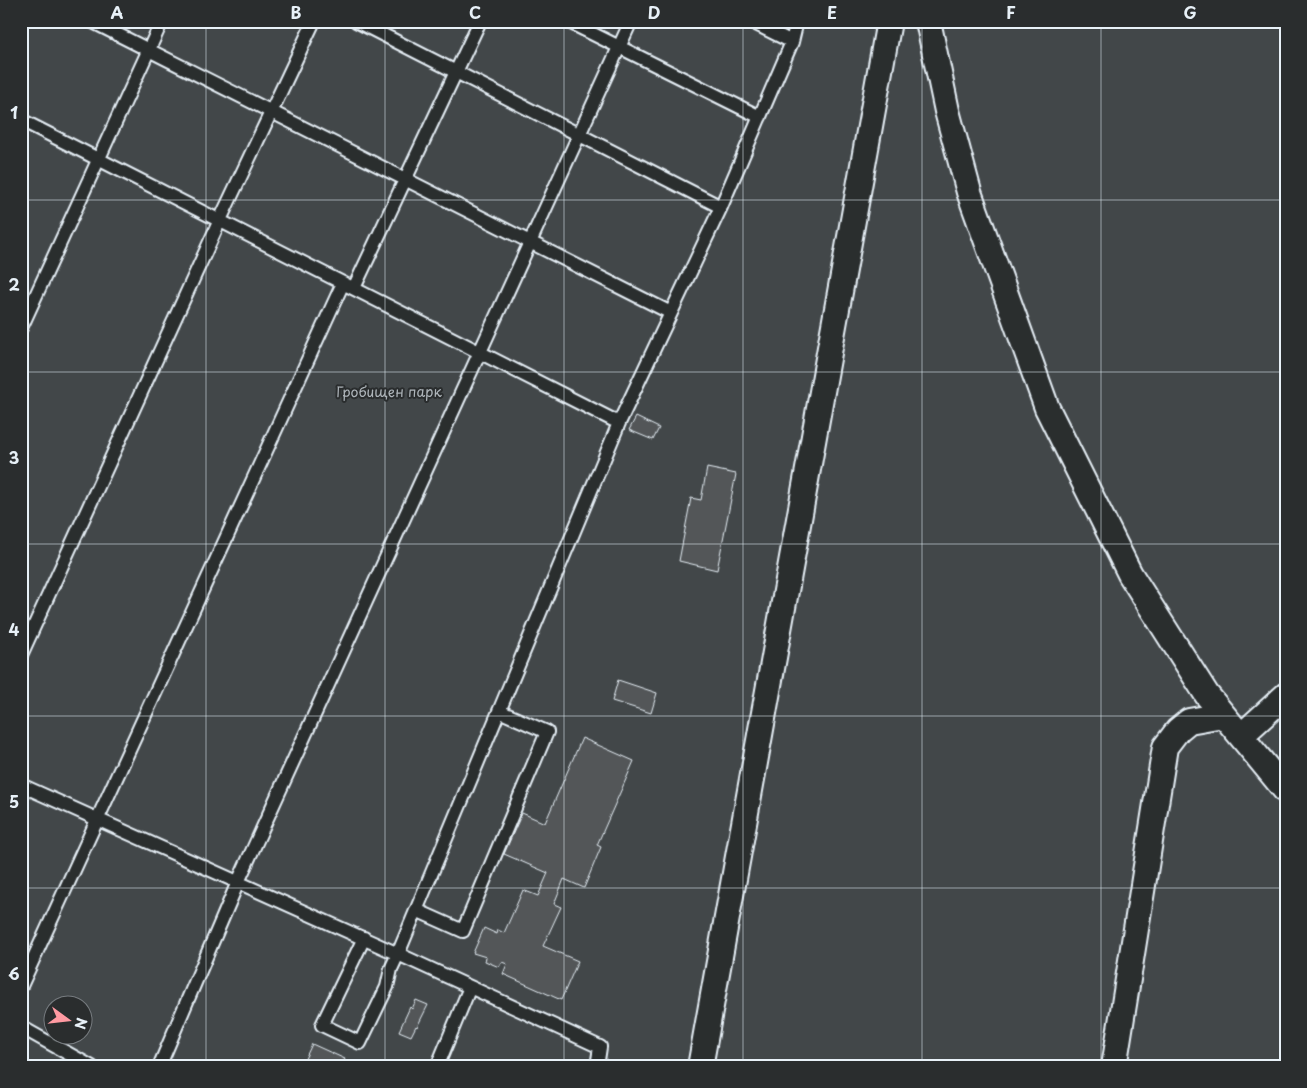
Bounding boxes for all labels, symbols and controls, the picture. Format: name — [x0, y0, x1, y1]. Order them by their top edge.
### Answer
text: A — [111, 0, 124, 24]
text: B — [291, 0, 302, 24]
text: C — [469, 0, 481, 24]
text: D — [648, 0, 660, 24]
text: E — [827, 0, 837, 24]
text: F — [1006, 0, 1016, 24]
text: G — [1183, 0, 1197, 24]
text: 1 — [10, 100, 18, 124]
text: 2 — [8, 272, 20, 296]
park label: Гробищен парк — [336, 381, 442, 402]
text: 3 — [9, 445, 19, 469]
text: 4 — [9, 617, 20, 641]
text: 5 — [9, 789, 19, 813]
text: 6 — [8, 961, 20, 985]
north arrow — [42, 996, 92, 1046]
text: N — [69, 1015, 93, 1032]

